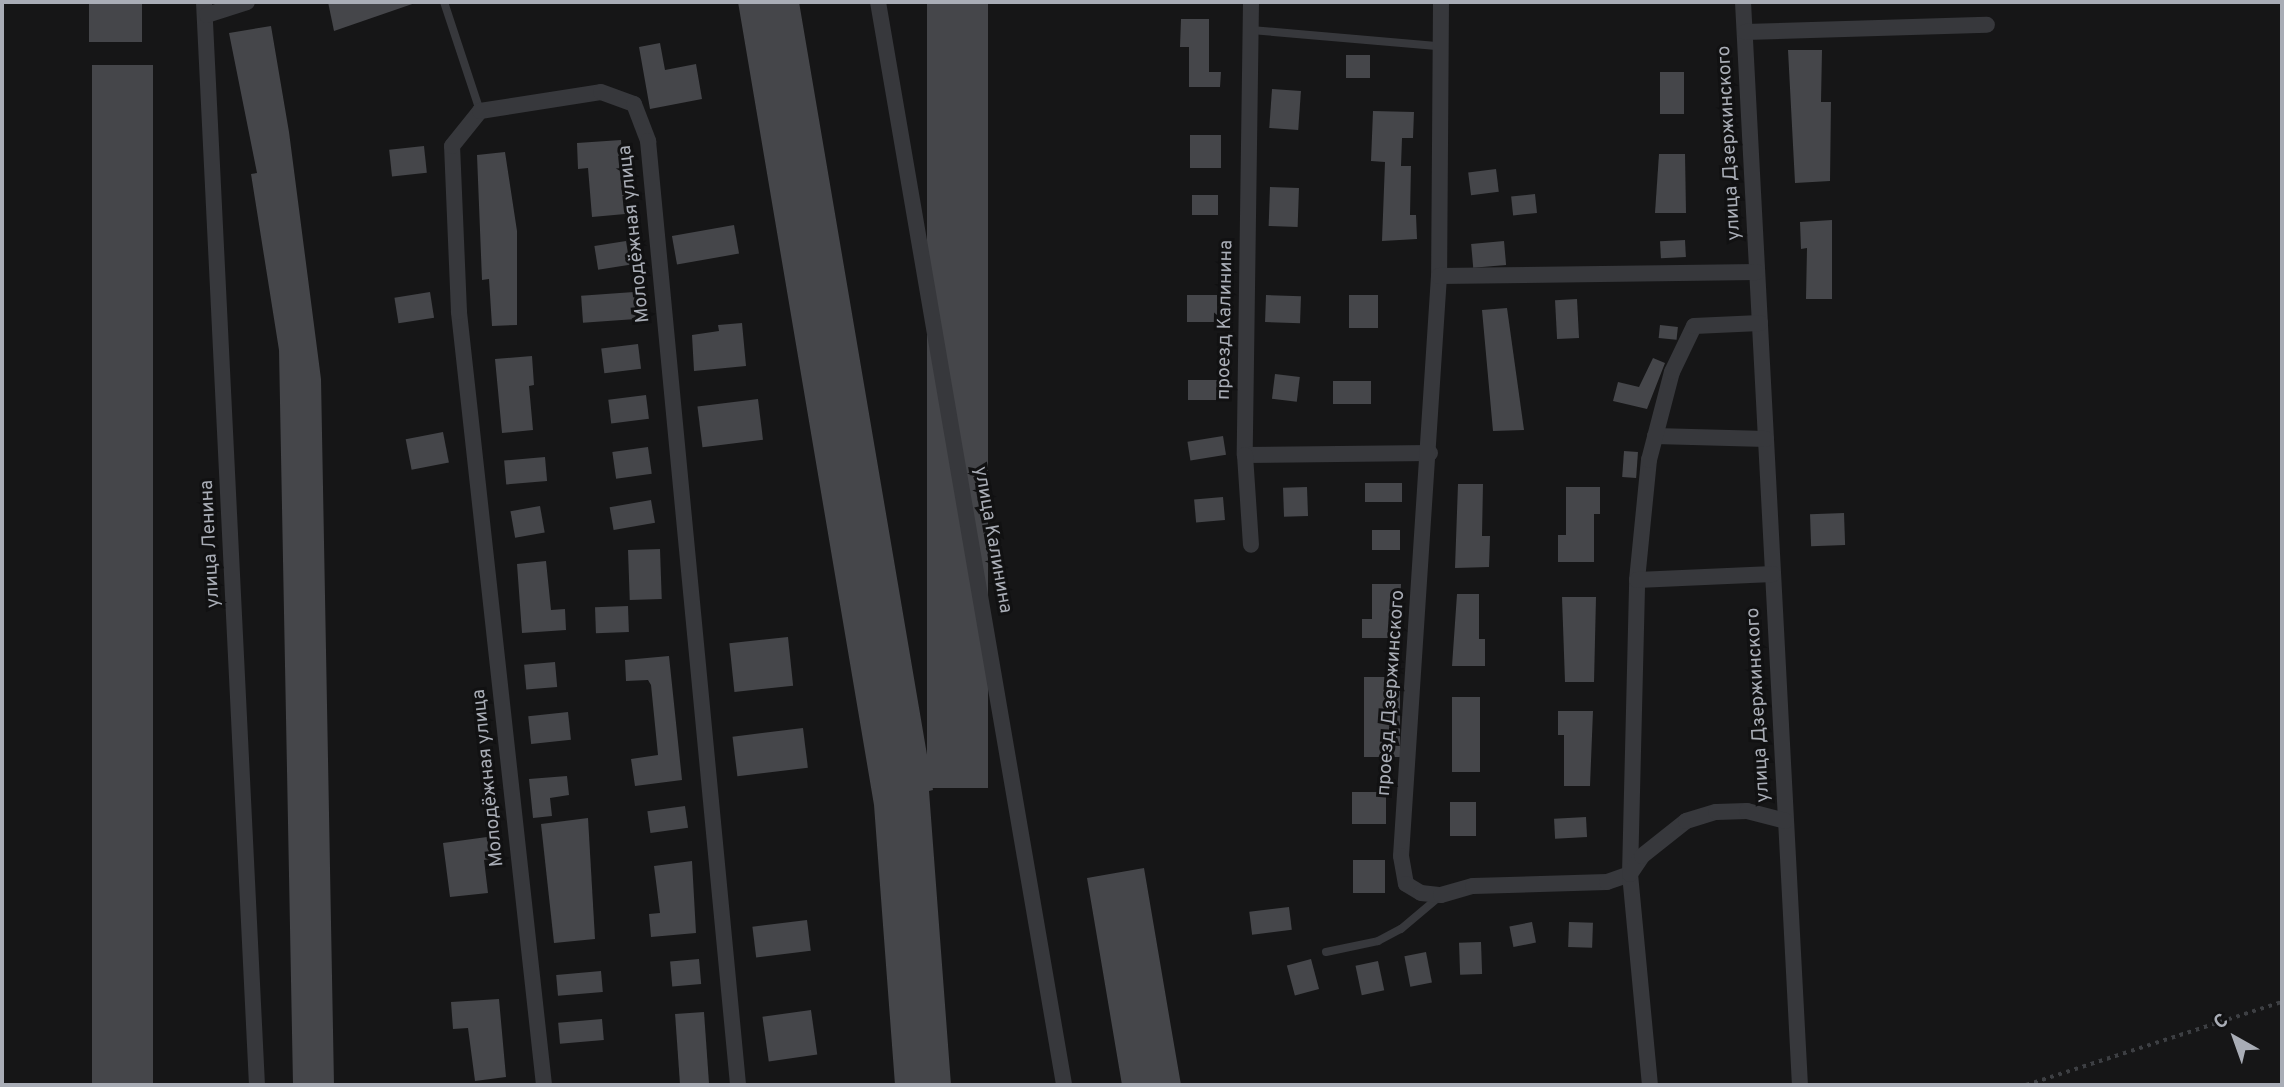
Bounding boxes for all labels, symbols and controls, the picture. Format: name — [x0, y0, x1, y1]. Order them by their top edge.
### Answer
street label: улица Дзержинского — [1714, 45, 1746, 241]
street label: Молодёжная улица — [614, 144, 656, 324]
street label: проезд Калинина — [1213, 240, 1239, 400]
street label: улица Калинина — [968, 465, 1016, 615]
street label: улица Ленина — [196, 479, 226, 609]
street label: проезд Дзержинского — [1373, 589, 1411, 797]
street label: улица Дзержинского — [1743, 607, 1775, 803]
street label: Молодёжная улица — [468, 688, 510, 868]
north arrow — [2200, 1003, 2270, 1073]
text: С — [2209, 1009, 2234, 1035]

